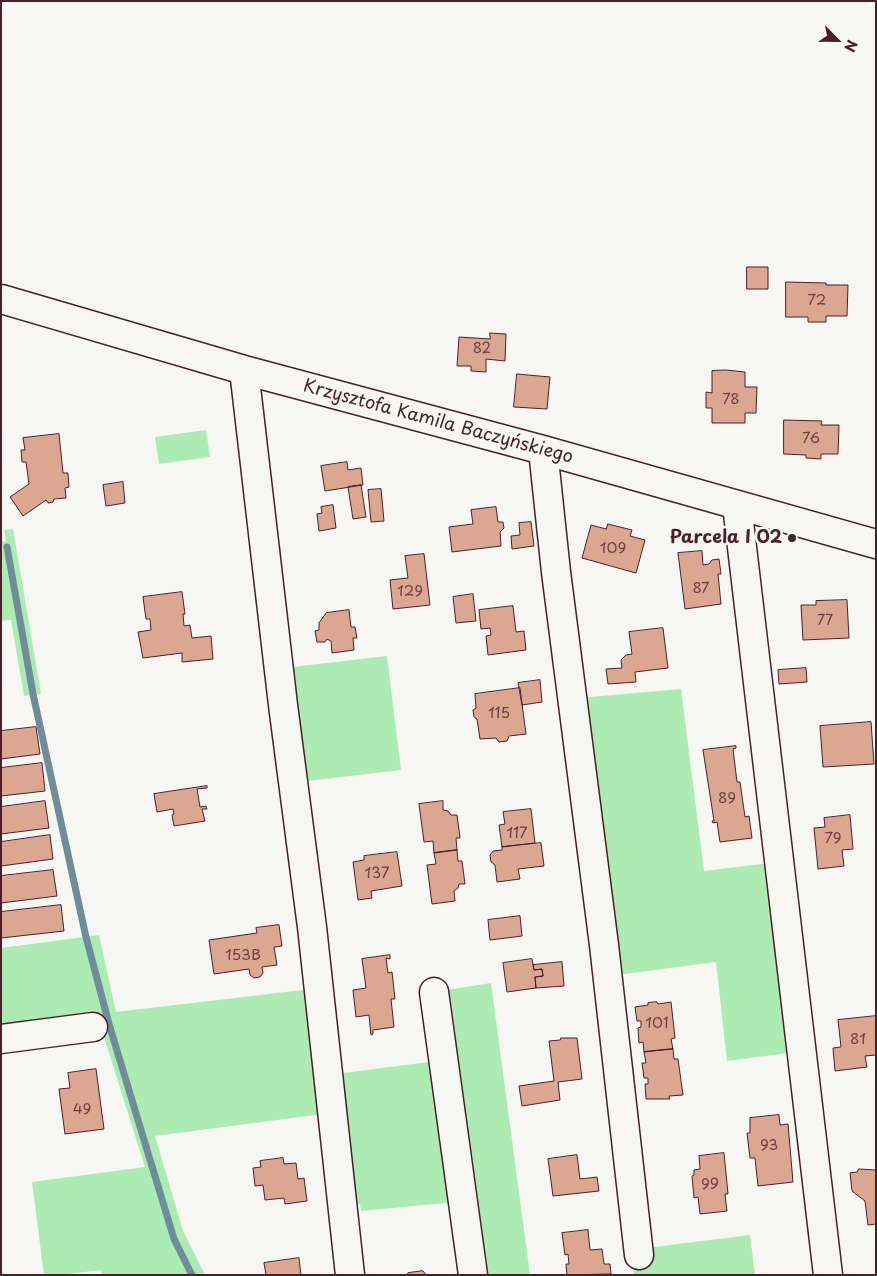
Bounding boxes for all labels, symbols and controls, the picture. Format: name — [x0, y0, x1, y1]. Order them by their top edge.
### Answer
north arrow — [812, 15, 862, 65]
text: N — [839, 37, 863, 55]
house number: 72 — [808, 292, 826, 310]
house number: 82 — [473, 340, 491, 358]
street label: Krzysztofa Kamila Baczyńskiego — [301, 376, 575, 468]
house number: 78 — [722, 391, 740, 409]
house number: 76 — [802, 430, 820, 448]
place label: Parcela I 02 — [670, 527, 782, 549]
marker: Parcela I 02 — [786, 532, 798, 544]
house number: 109 — [600, 540, 626, 558]
house number: 87 — [692, 580, 710, 598]
house number: 129 — [397, 583, 423, 601]
house number: 77 — [817, 612, 833, 630]
house number: 115 — [488, 705, 510, 723]
house number: 89 — [718, 790, 736, 808]
house number: 117 — [506, 825, 528, 843]
house number: 79 — [824, 830, 842, 848]
house number: 137 — [365, 865, 389, 883]
house number: 153B — [225, 947, 261, 965]
house number: 101 — [645, 1015, 669, 1033]
house number: 81 — [850, 1031, 866, 1049]
house number: 49 — [73, 1101, 91, 1119]
house number: 93 — [760, 1137, 778, 1155]
house number: 99 — [701, 1176, 719, 1194]

